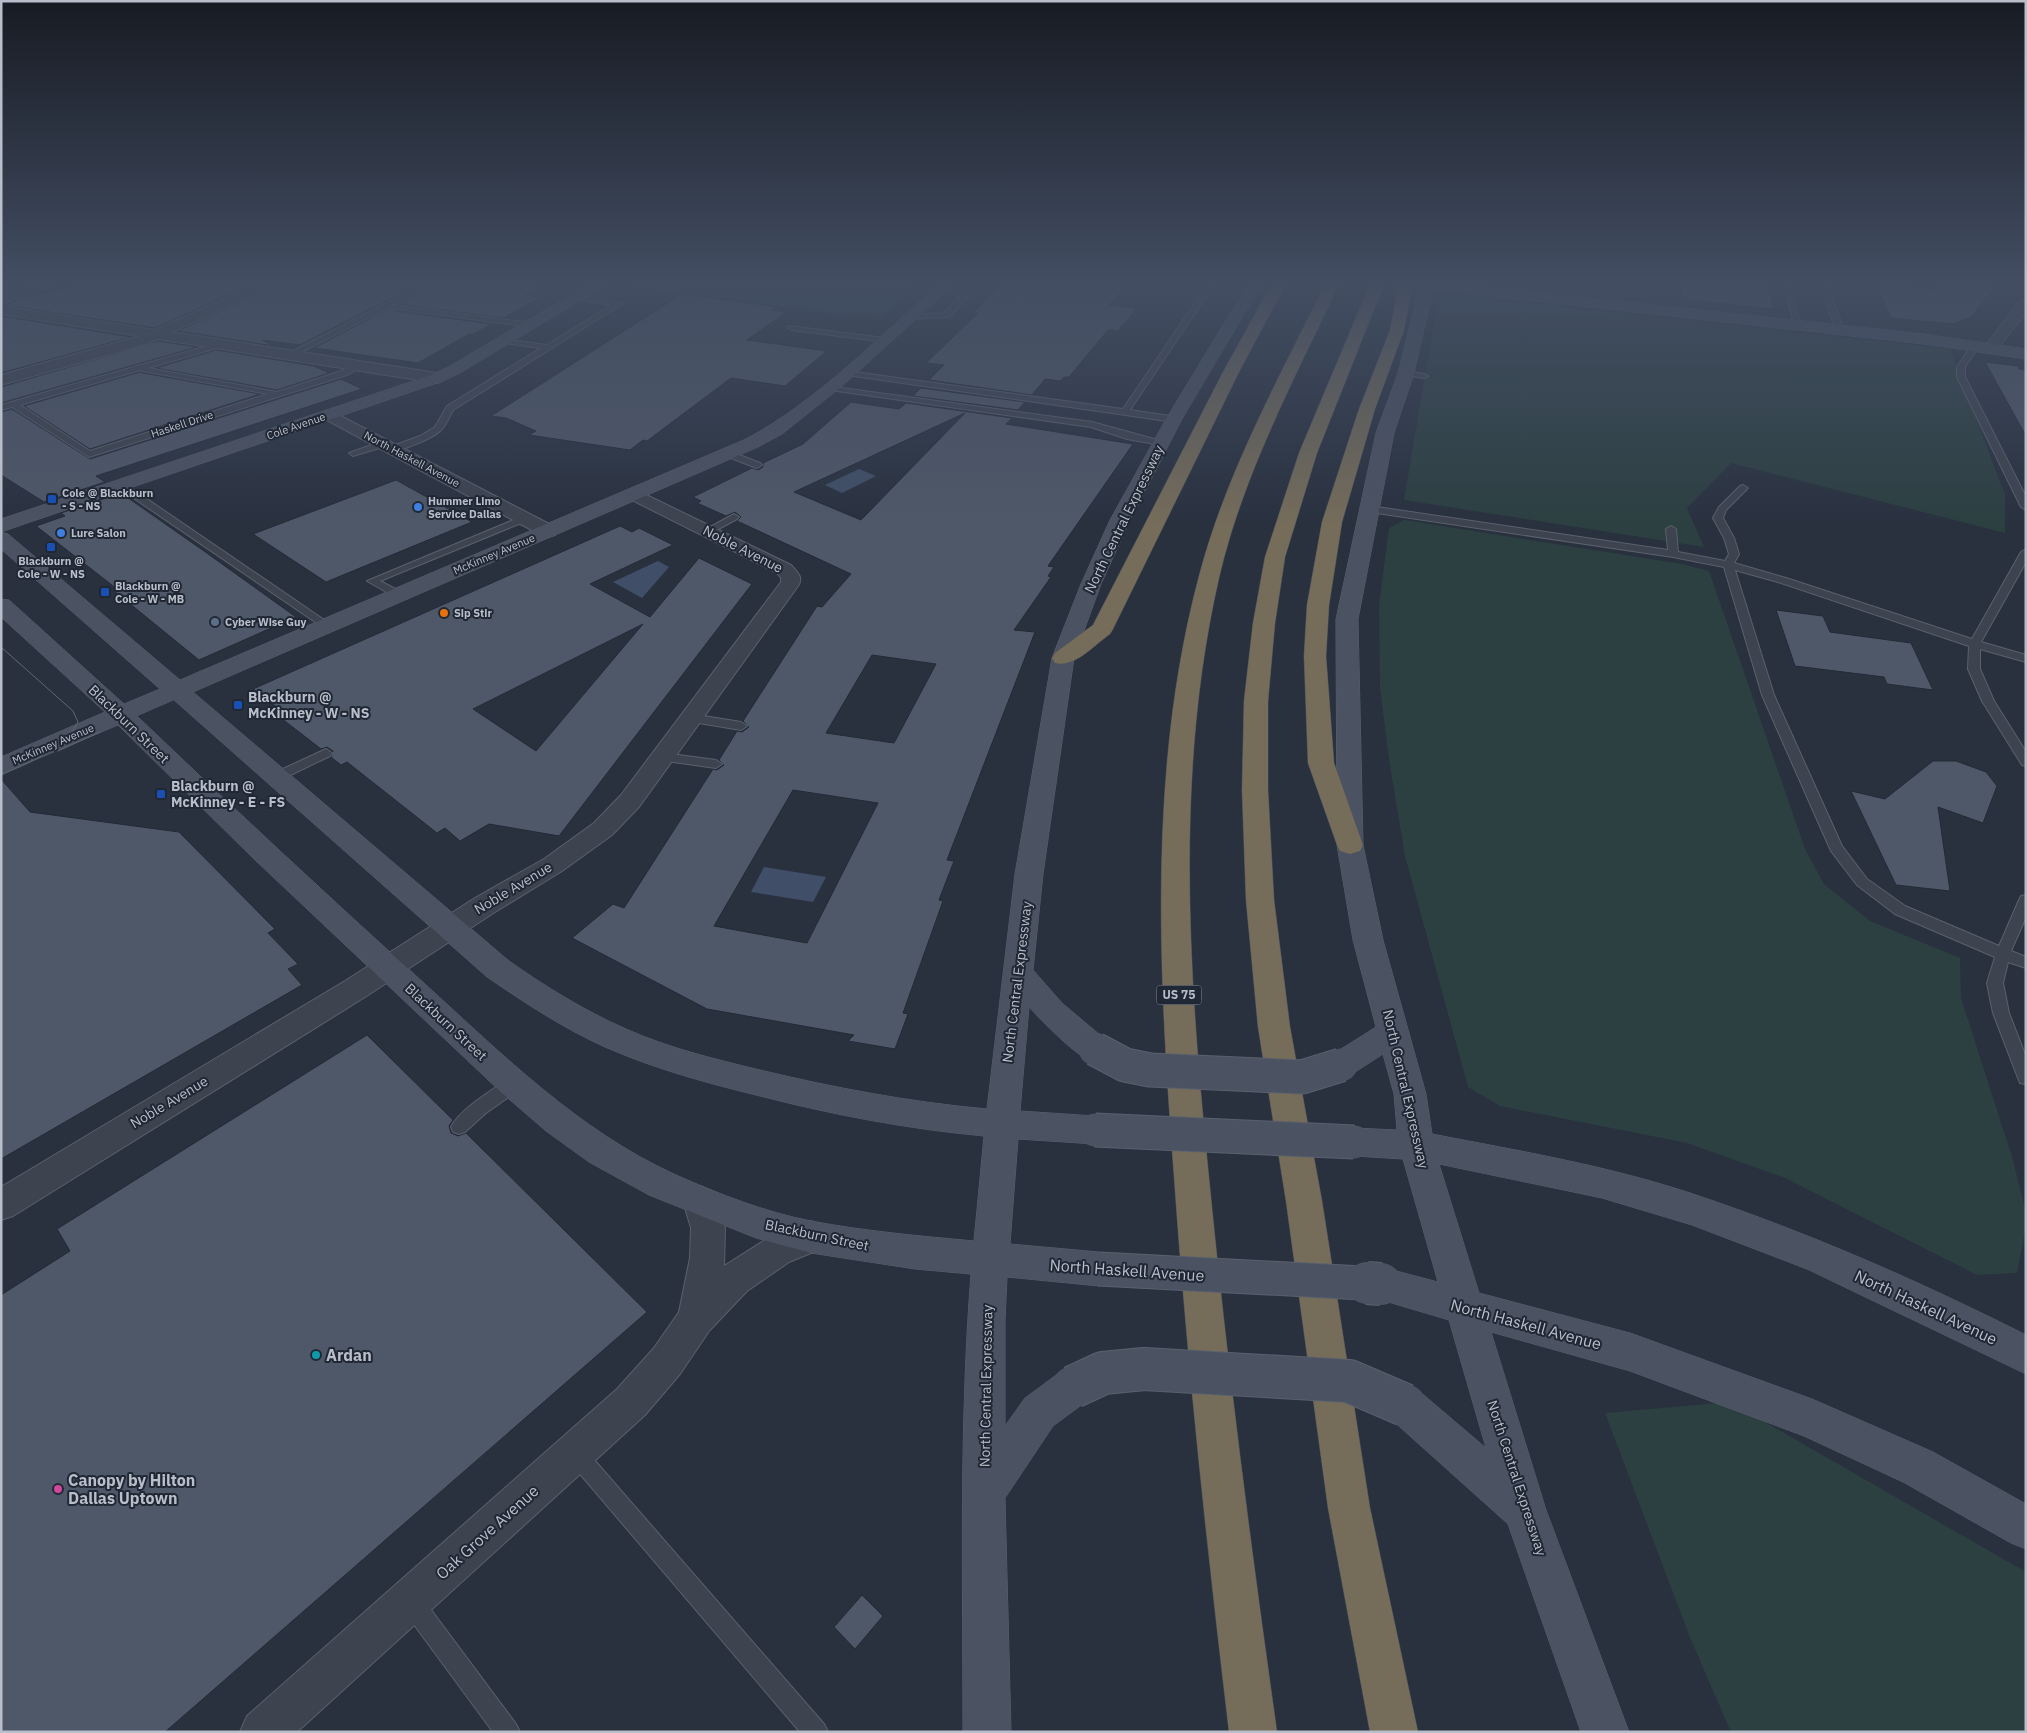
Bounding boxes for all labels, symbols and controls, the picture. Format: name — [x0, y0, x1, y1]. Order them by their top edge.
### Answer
street label: Haskell Drive — [149, 407, 215, 441]
street label: Cole Avenue — [265, 409, 327, 443]
street label: North Haskell Avenue — [362, 428, 462, 490]
street label: North Central Expressway — [1080, 442, 1168, 596]
place label: Cole @ Blackburn - S - NS — [62, 486, 153, 513]
marker: Cole @ Blackburn - S - NS — [46, 493, 58, 505]
place label: Hummer Limo Service Dallas — [428, 494, 502, 521]
marker: Hummer Limo Service Dallas — [412, 501, 424, 513]
street label: Noble Avenue — [700, 521, 786, 577]
place label: Lure Salon — [71, 526, 126, 540]
marker: Lure Salon — [55, 527, 67, 539]
street label: McKinney Avenue — [451, 530, 537, 578]
marker: Blackburn @ Cole - W - NS — [45, 541, 57, 553]
place label: Blackburn @ Cole - W - NS — [17, 554, 85, 581]
place label: Blackburn @ Cole - W - MB — [115, 579, 184, 606]
marker: Blackburn @ Cole - W - MB — [99, 586, 111, 598]
place label: Sip Stir — [454, 606, 492, 620]
marker: Sip Stir — [438, 607, 450, 619]
place label: Cyber Wise Guy — [225, 615, 307, 629]
marker: Cyber Wise Guy — [209, 616, 221, 628]
street label: Blackburn Street — [85, 681, 173, 767]
place label: Blackburn @ McKinney - W - NS — [248, 688, 370, 722]
marker: Blackburn @ McKinney - W - NS — [232, 699, 244, 711]
street label: McKinney Avenue — [10, 720, 96, 768]
place label: Blackburn @ McKinney - E - FS — [171, 777, 286, 811]
marker: Blackburn @ McKinney - E - FS — [155, 788, 167, 800]
street label: Noble Avenue — [471, 858, 555, 918]
street label: North Central Expressway — [998, 900, 1036, 1064]
street label: Blackburn Street — [401, 979, 491, 1065]
road number: US 75 — [1156, 986, 1202, 1004]
street label: North Central Expressway — [1379, 1008, 1433, 1170]
street label: Noble Avenue — [127, 1072, 211, 1132]
street label: Blackburn Street — [763, 1215, 871, 1255]
street label: North Haskell Avenue — [1049, 1255, 1205, 1285]
street label: North Haskell Avenue — [1851, 1265, 2001, 1349]
street label: North Haskell Avenue — [1448, 1294, 1604, 1354]
street label: North Central Expressway — [976, 1305, 996, 1467]
place label: Ardan — [326, 1345, 372, 1365]
marker: Ardan — [310, 1349, 322, 1361]
street label: North Central Expressway — [1483, 1398, 1551, 1558]
place label: Canopy by Hilton Dallas Uptown — [68, 1470, 195, 1508]
street label: Oak Grove Avenue — [431, 1480, 543, 1583]
marker: Canopy by Hilton Dallas Uptown — [52, 1483, 64, 1495]

